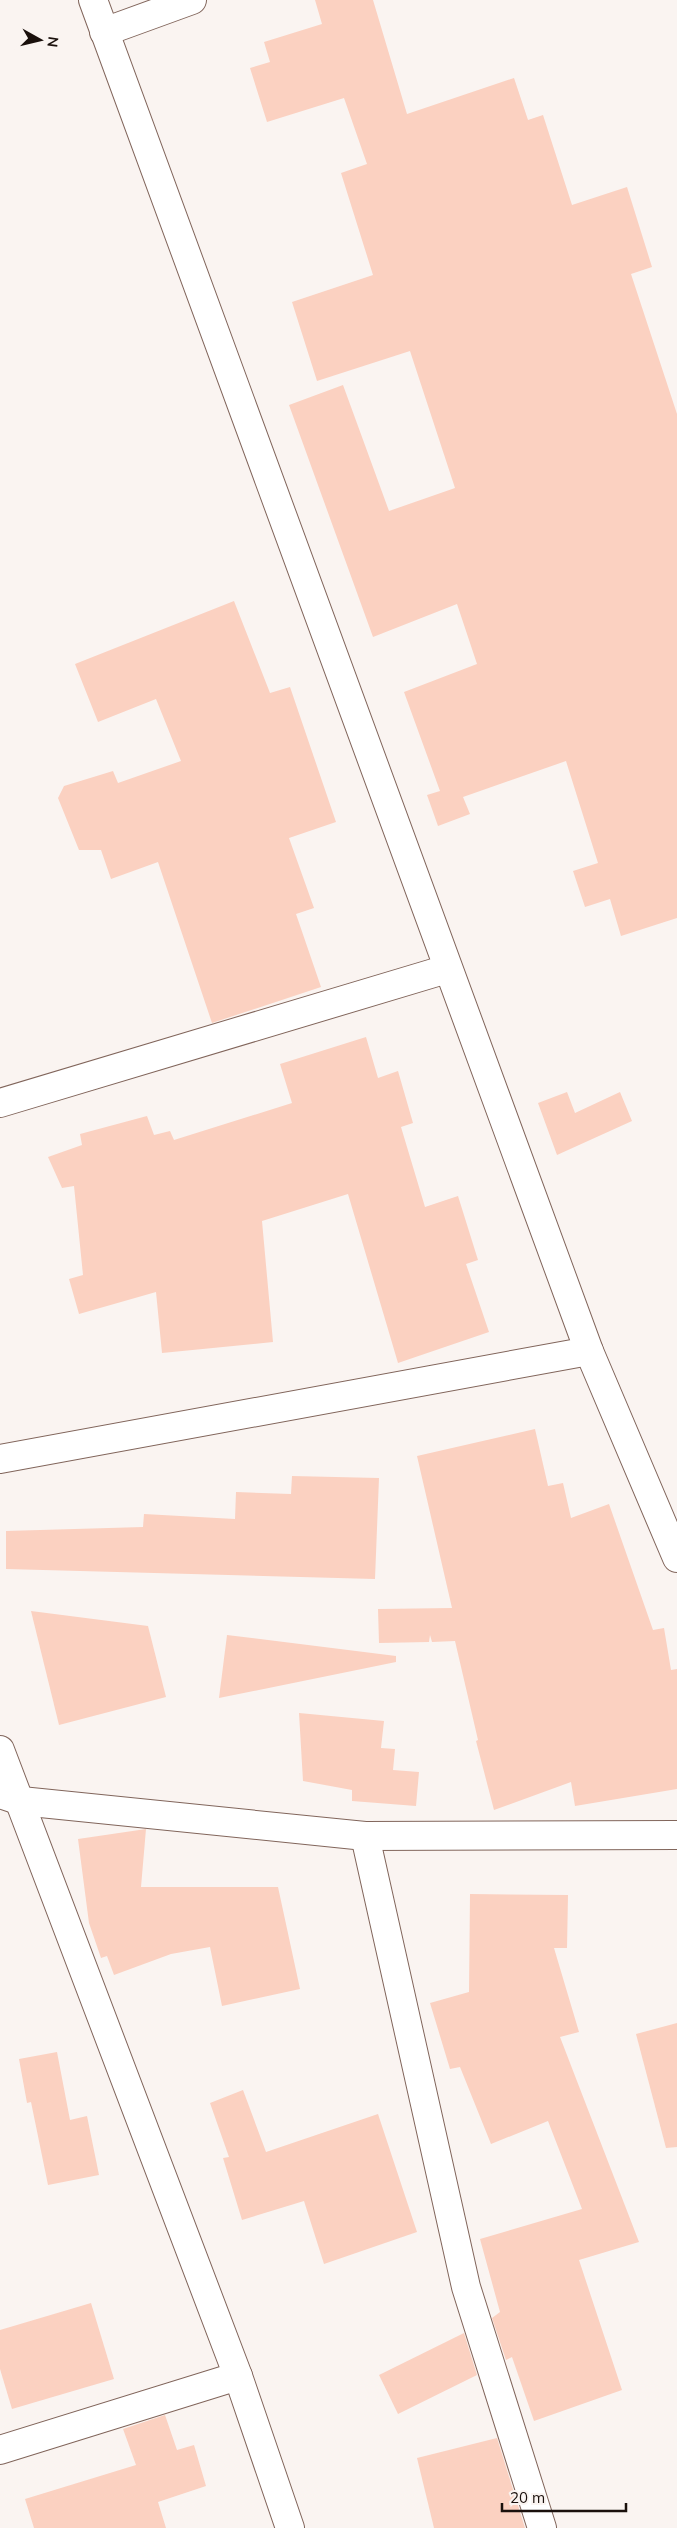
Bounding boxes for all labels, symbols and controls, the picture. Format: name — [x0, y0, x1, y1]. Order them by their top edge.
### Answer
north arrow — [15, 15, 65, 65]
text: N — [43, 35, 63, 48]
scale bar — [502, 2480, 626, 2512]
text: 20 m — [510, 2488, 545, 2507]

